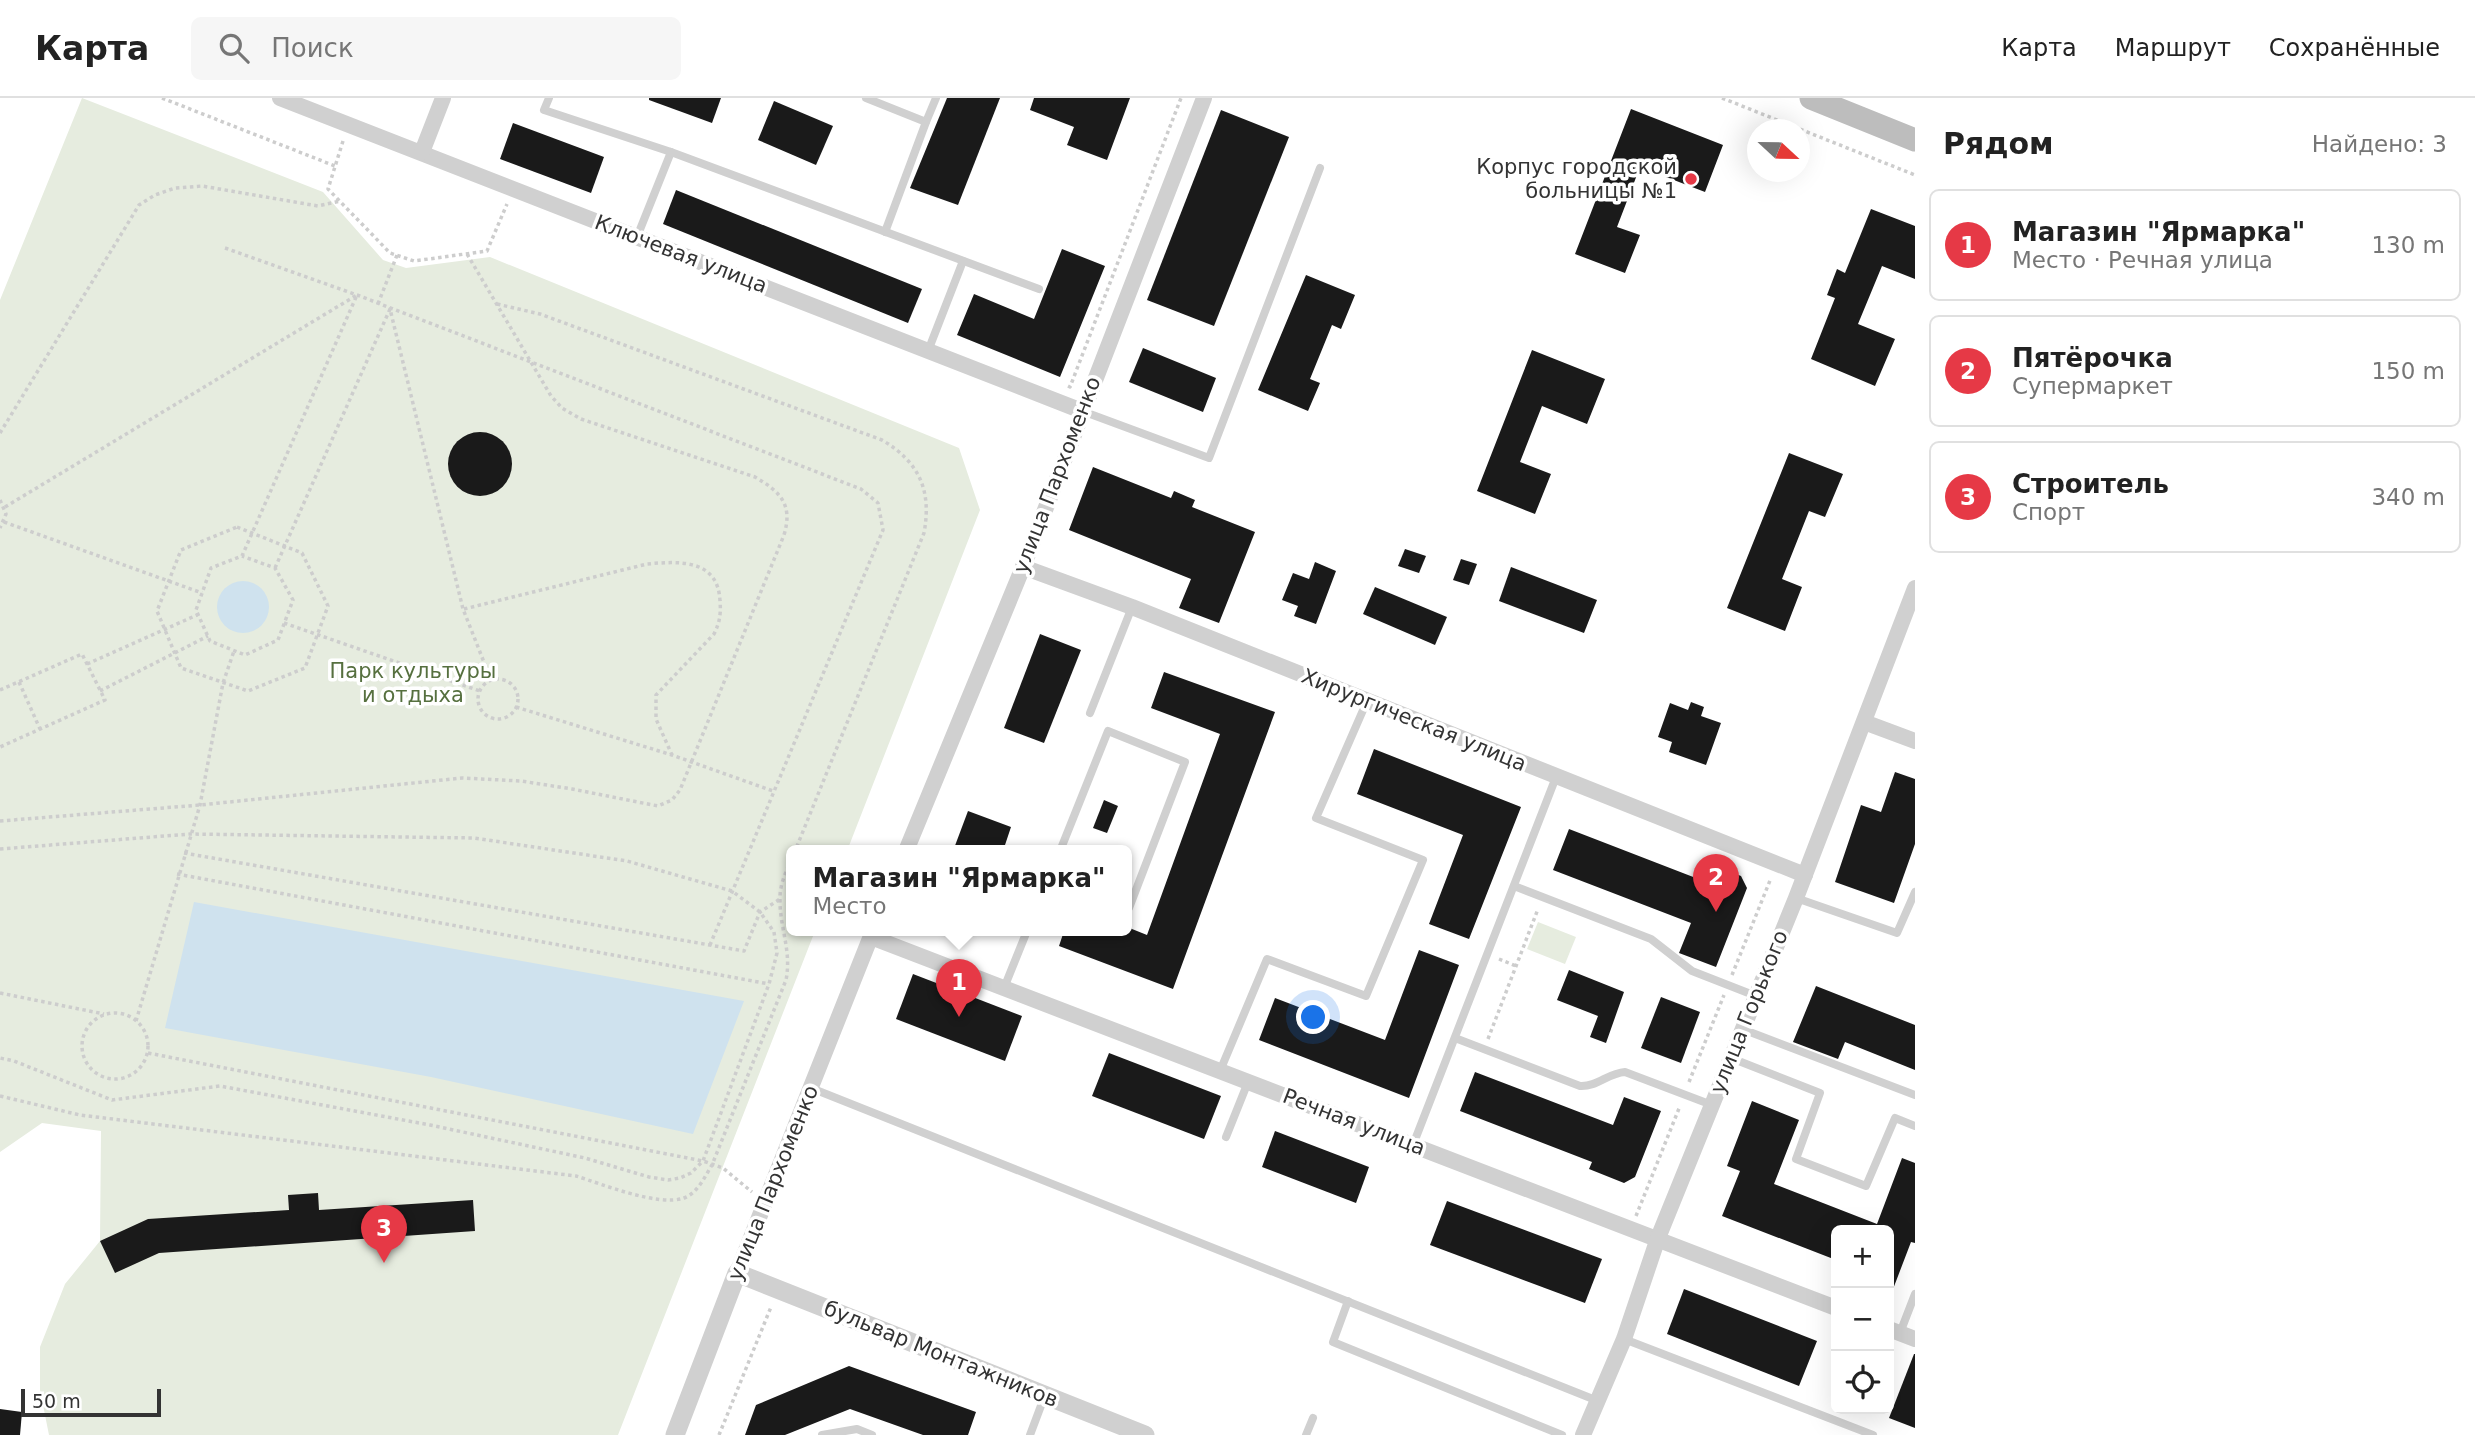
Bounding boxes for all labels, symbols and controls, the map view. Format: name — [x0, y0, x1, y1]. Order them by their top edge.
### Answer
search box — [191, 17, 681, 80]
text: Карта — [35, 29, 149, 68]
icon: search — [215, 29, 253, 67]
text: Поиск — [271, 33, 354, 63]
text: Карта — [2001, 34, 2077, 62]
text: Маршрут — [2115, 34, 2231, 62]
text: Сохранённые — [2269, 34, 2440, 62]
north arrow — [1747, 119, 1810, 182]
text: Рядом — [1943, 126, 2054, 161]
text: Найдено: 3 — [2312, 131, 2447, 157]
place label: Корпус городской больницы №1 — [1476, 155, 1677, 203]
marker: Корпус городской больницы №1 — [1683, 171, 1699, 187]
street label: Ключевая улица — [591, 210, 771, 298]
text: Магазин "Ярмарка" — [2012, 217, 2305, 247]
text: 1 — [1960, 232, 1976, 258]
text: 130 m — [2371, 232, 2445, 258]
text: Место · Речная улица — [2012, 247, 2273, 273]
text: Пятёрочка — [2012, 343, 2173, 373]
text: 2 — [1960, 358, 1976, 384]
text: 150 m — [2371, 358, 2445, 384]
street label: улица Пархоменко — [1008, 373, 1106, 577]
text: Супермаркет — [2012, 373, 2173, 399]
text: Строитель — [2012, 469, 2169, 499]
text: 3 — [1960, 484, 1976, 510]
text: 340 m — [2371, 484, 2445, 510]
text: Спорт — [2012, 499, 2085, 525]
park label: Парк культуры и отдыха — [330, 659, 496, 707]
street label: Хирургическая улица — [1298, 664, 1530, 776]
popup — [786, 845, 1132, 936]
pin: 2 — [1693, 854, 1739, 912]
text: Магазин "Ярмарка" — [812, 863, 1106, 893]
text: Место — [812, 893, 887, 919]
street label: улица Горького — [1705, 927, 1793, 1097]
pin: 1 — [936, 959, 982, 1017]
your location — [1296, 1000, 1330, 1034]
street label: улица Пархоменко — [723, 1082, 823, 1284]
street label: Речная улица — [1279, 1084, 1429, 1160]
pin: 3 — [361, 1205, 407, 1263]
map controls — [1831, 1225, 1894, 1414]
button: + — [1831, 1225, 1894, 1288]
button: − — [1831, 1288, 1894, 1351]
street label: бульвар Монтажников — [820, 1296, 1062, 1412]
button: locate — [1831, 1351, 1894, 1414]
scale bar — [21, 1386, 161, 1418]
text: 50 m — [32, 1390, 81, 1412]

